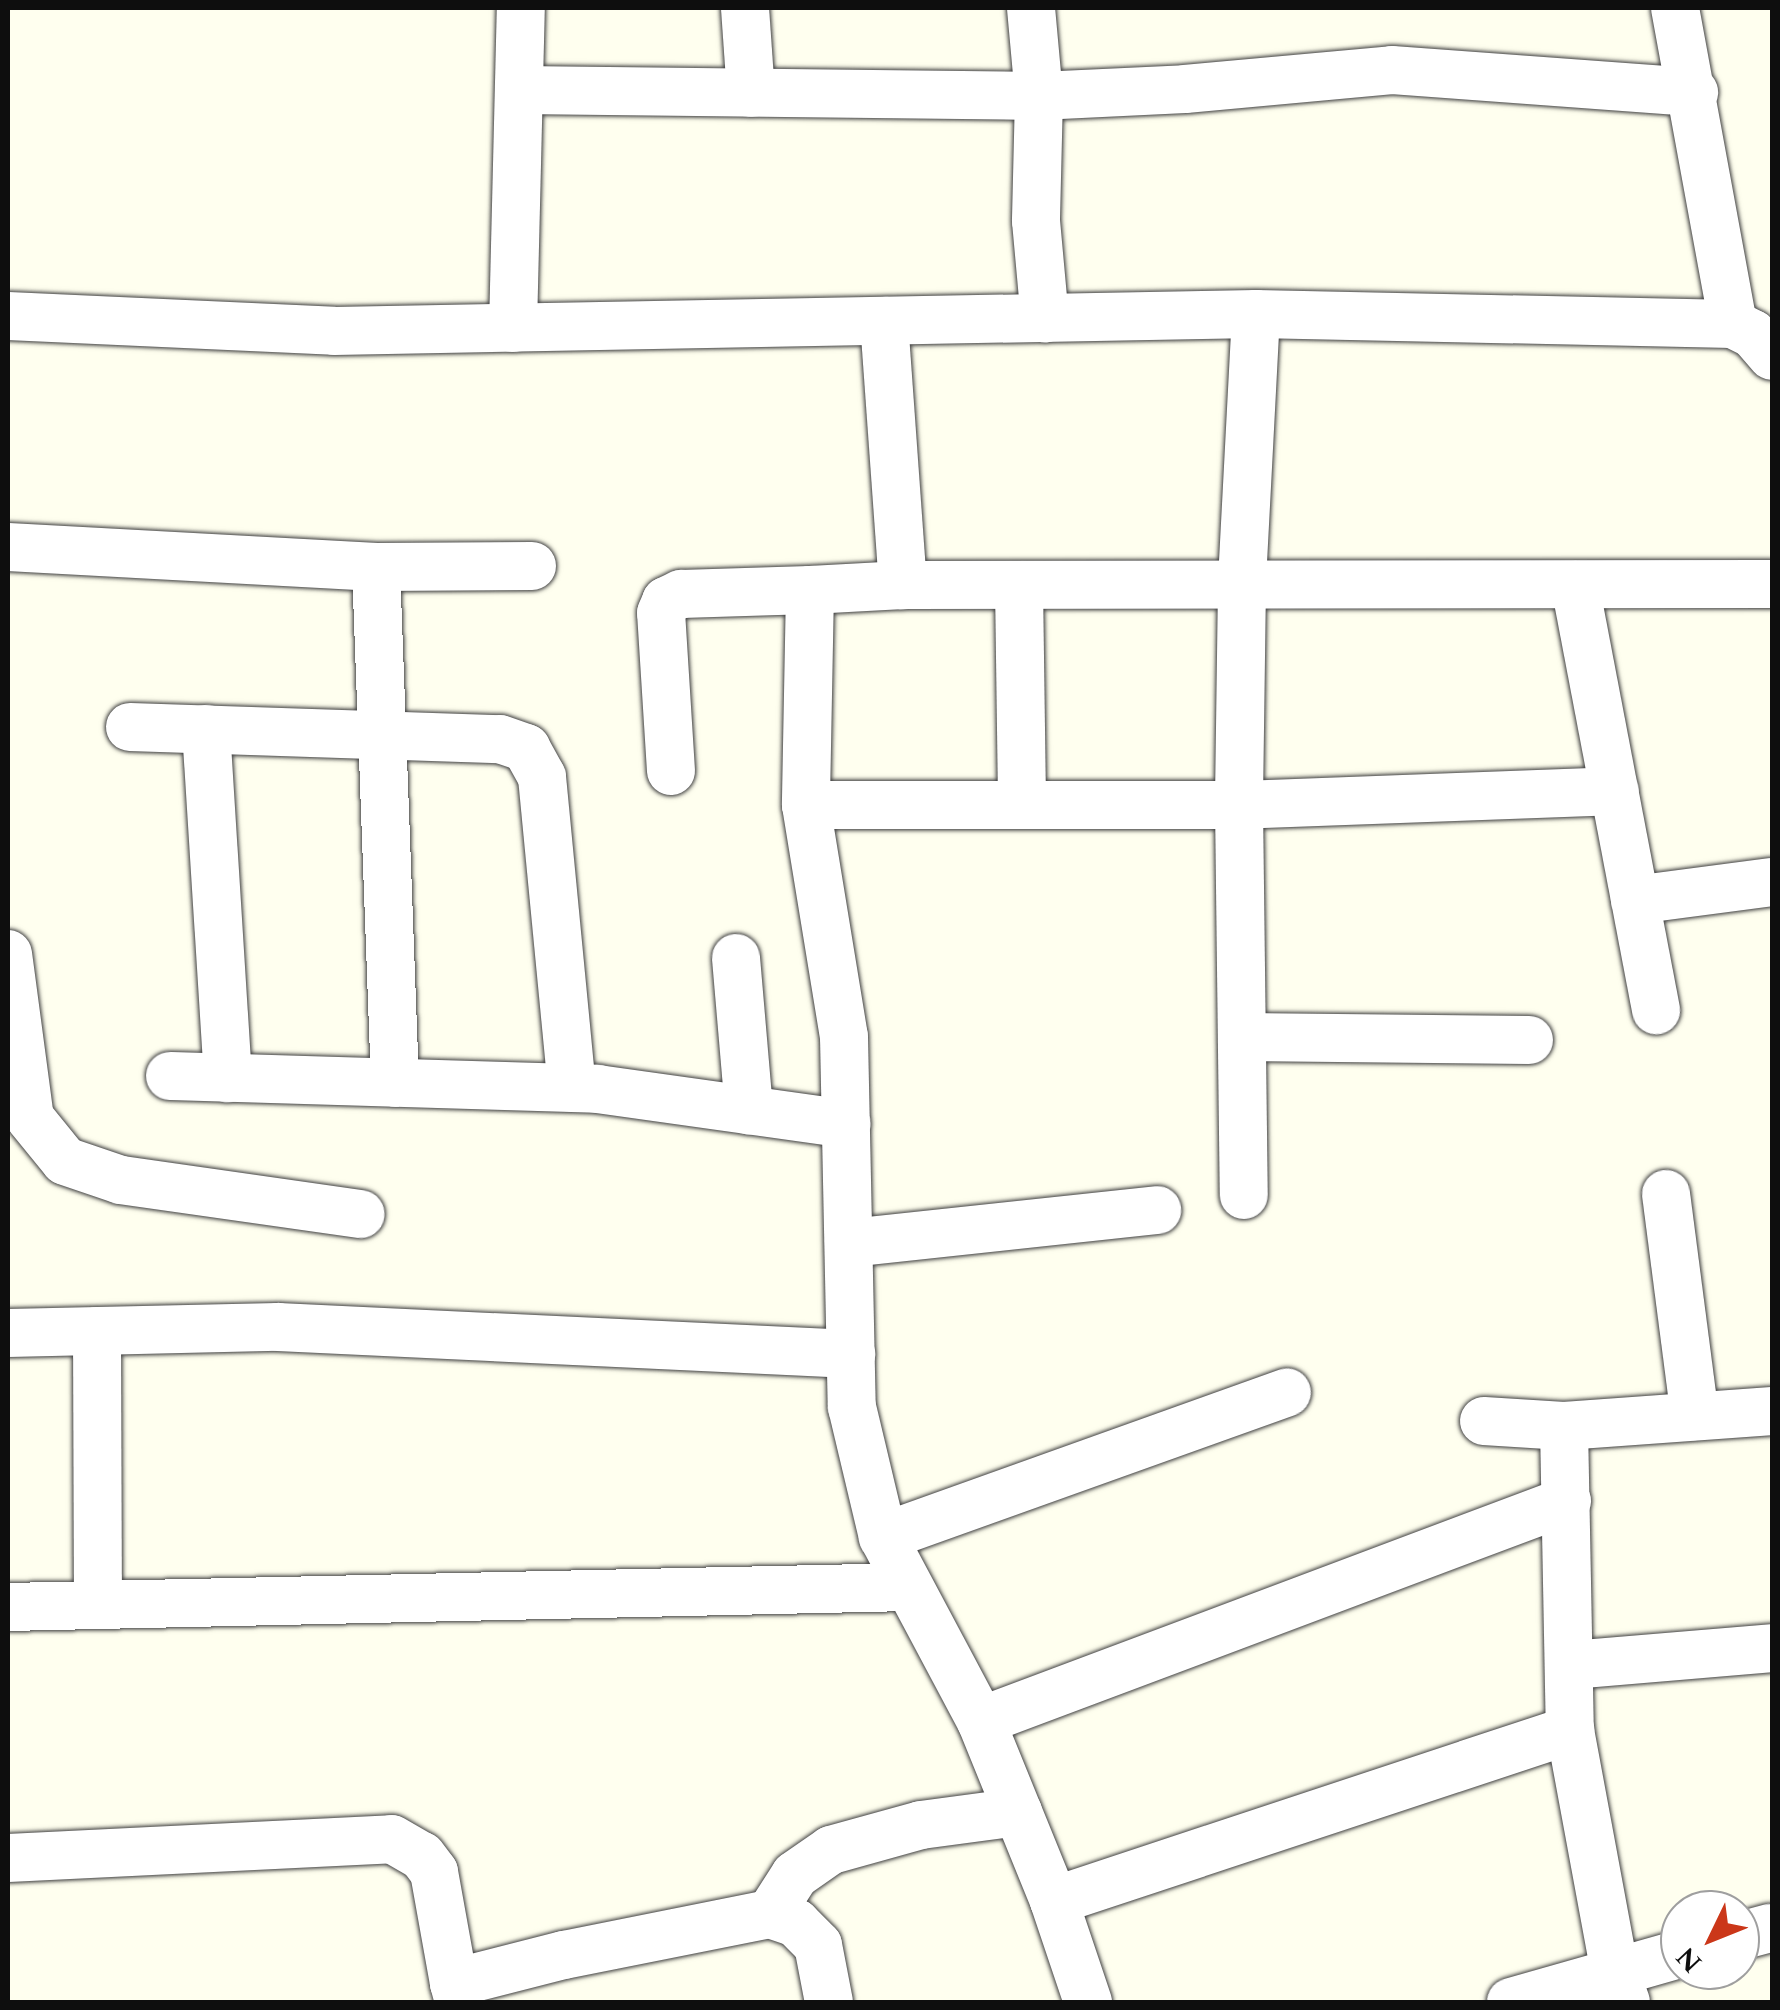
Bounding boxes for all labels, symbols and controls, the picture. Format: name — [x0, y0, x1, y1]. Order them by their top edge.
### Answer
north arrow — [1660, 1890, 1760, 1990]
text: N — [1666, 1936, 1713, 1982]

